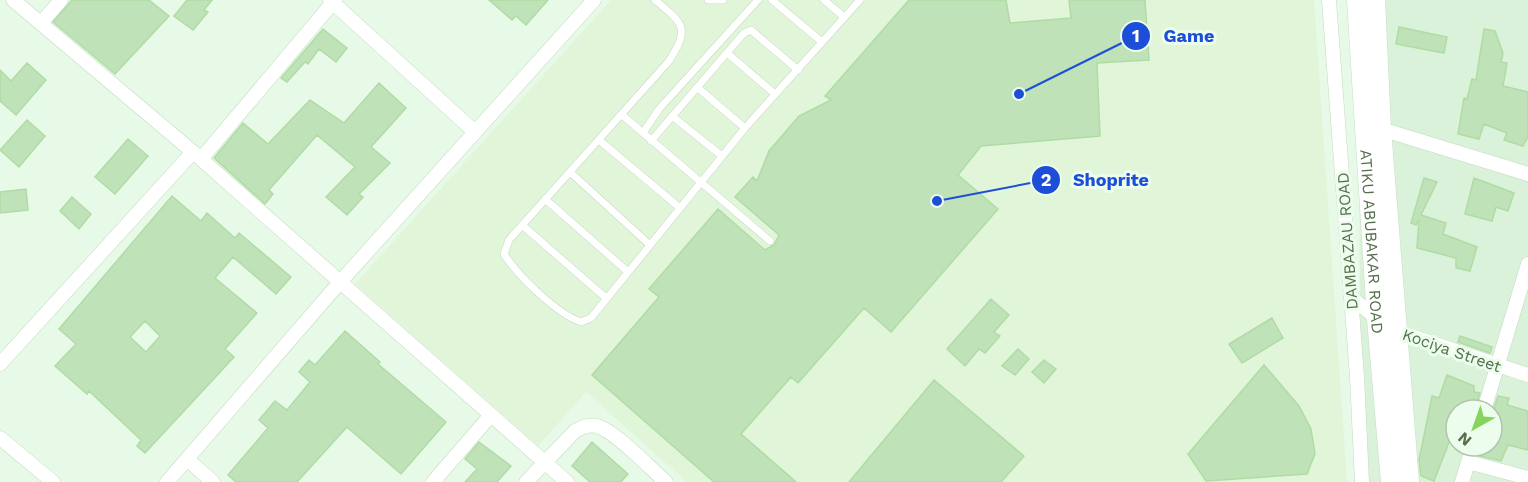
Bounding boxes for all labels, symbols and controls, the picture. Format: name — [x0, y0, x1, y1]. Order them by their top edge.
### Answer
callout: Game — [1121, 18, 1226, 54]
text: 1 — [1132, 25, 1140, 46]
text: Game — [1164, 25, 1214, 46]
street label: ATIKU ABUBAKAR ROAD — [1356, 149, 1387, 335]
callout: Shoprite — [1031, 162, 1161, 198]
text: 2 — [1041, 169, 1051, 190]
text: Shoprite — [1073, 169, 1149, 190]
street label: DAMBAZAU ROAD — [1333, 172, 1362, 310]
street label: Kociya Street — [1400, 325, 1504, 376]
north arrow — [1444, 398, 1504, 458]
text: N — [1454, 428, 1475, 450]

